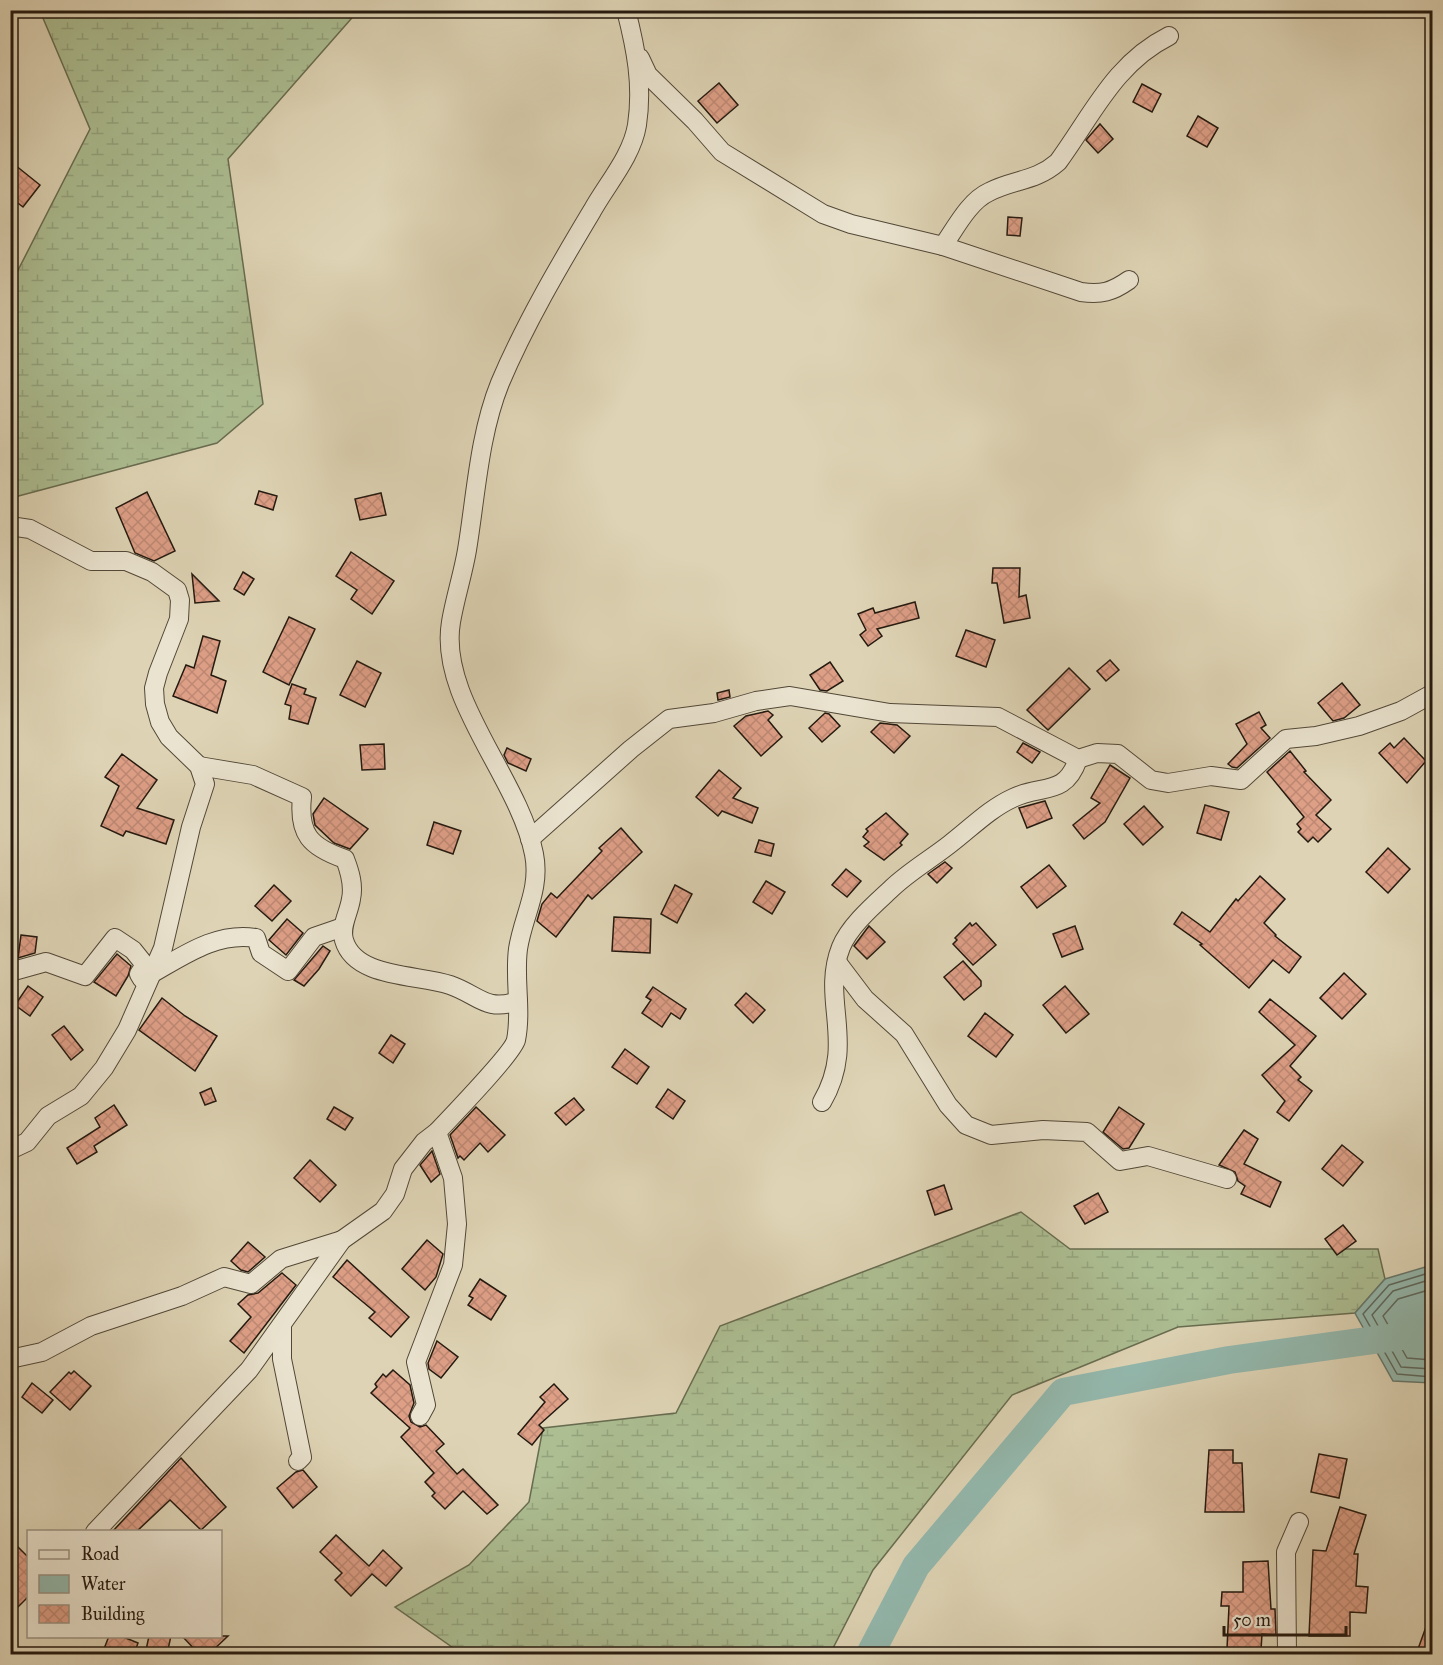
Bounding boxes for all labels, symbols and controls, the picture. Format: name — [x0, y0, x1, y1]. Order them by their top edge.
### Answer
legend — [27, 1530, 222, 1638]
text: Road — [81, 1543, 119, 1565]
text: Water — [81, 1573, 126, 1595]
scale bar — [1224, 1599, 1346, 1637]
text: Building — [81, 1603, 145, 1626]
text: 50 m — [1233, 1609, 1271, 1631]

